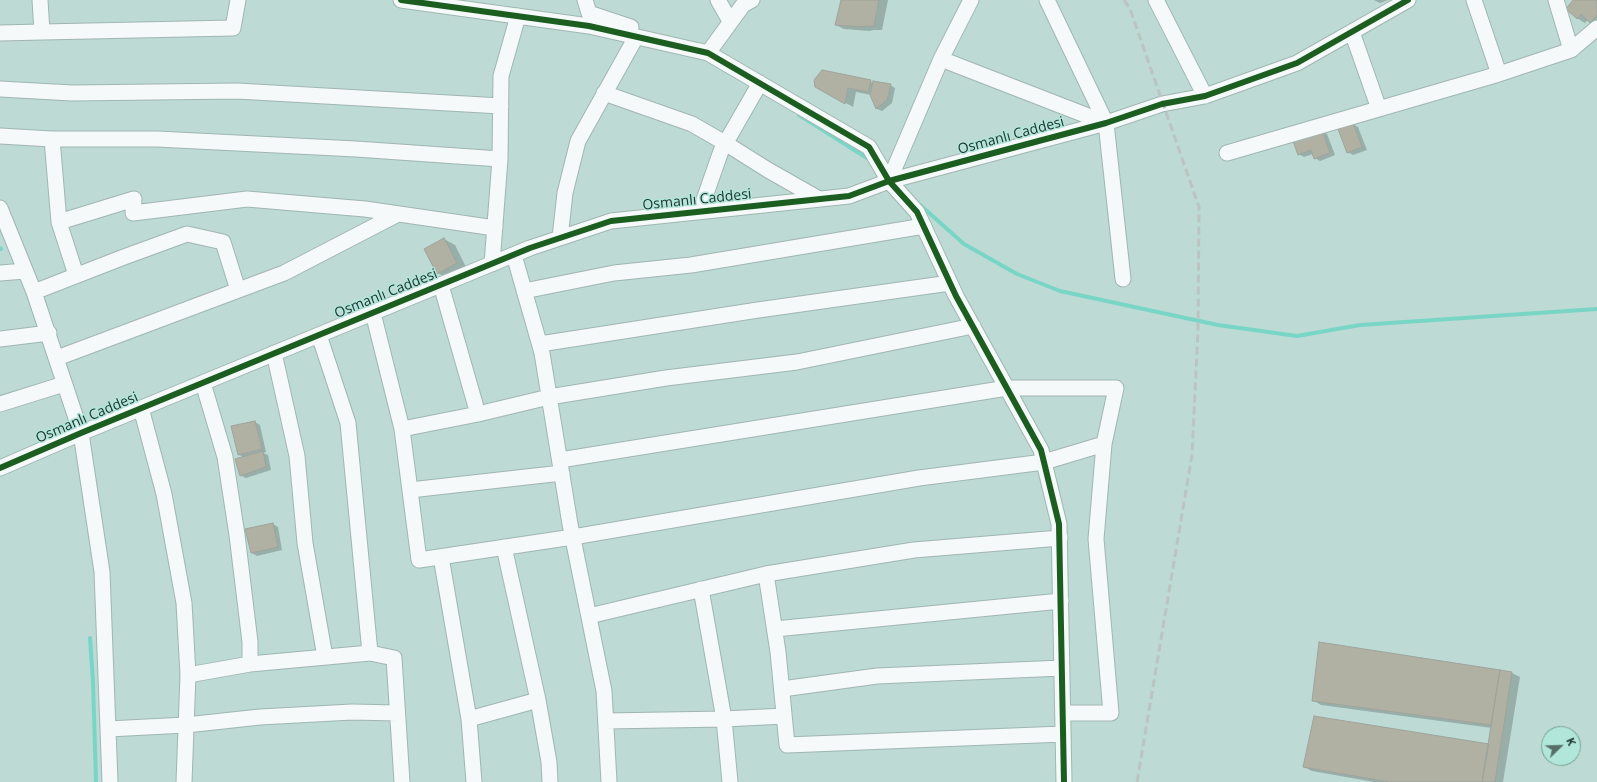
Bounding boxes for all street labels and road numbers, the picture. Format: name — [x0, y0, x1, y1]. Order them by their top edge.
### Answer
street label: Osmanlı Caddesi — [956, 114, 1066, 158]
street label: Osmanlı Caddesi — [642, 186, 752, 214]
street label: Osmanlı Caddesi — [332, 266, 440, 322]
street label: Osmanlı Caddesi — [33, 389, 141, 447]

